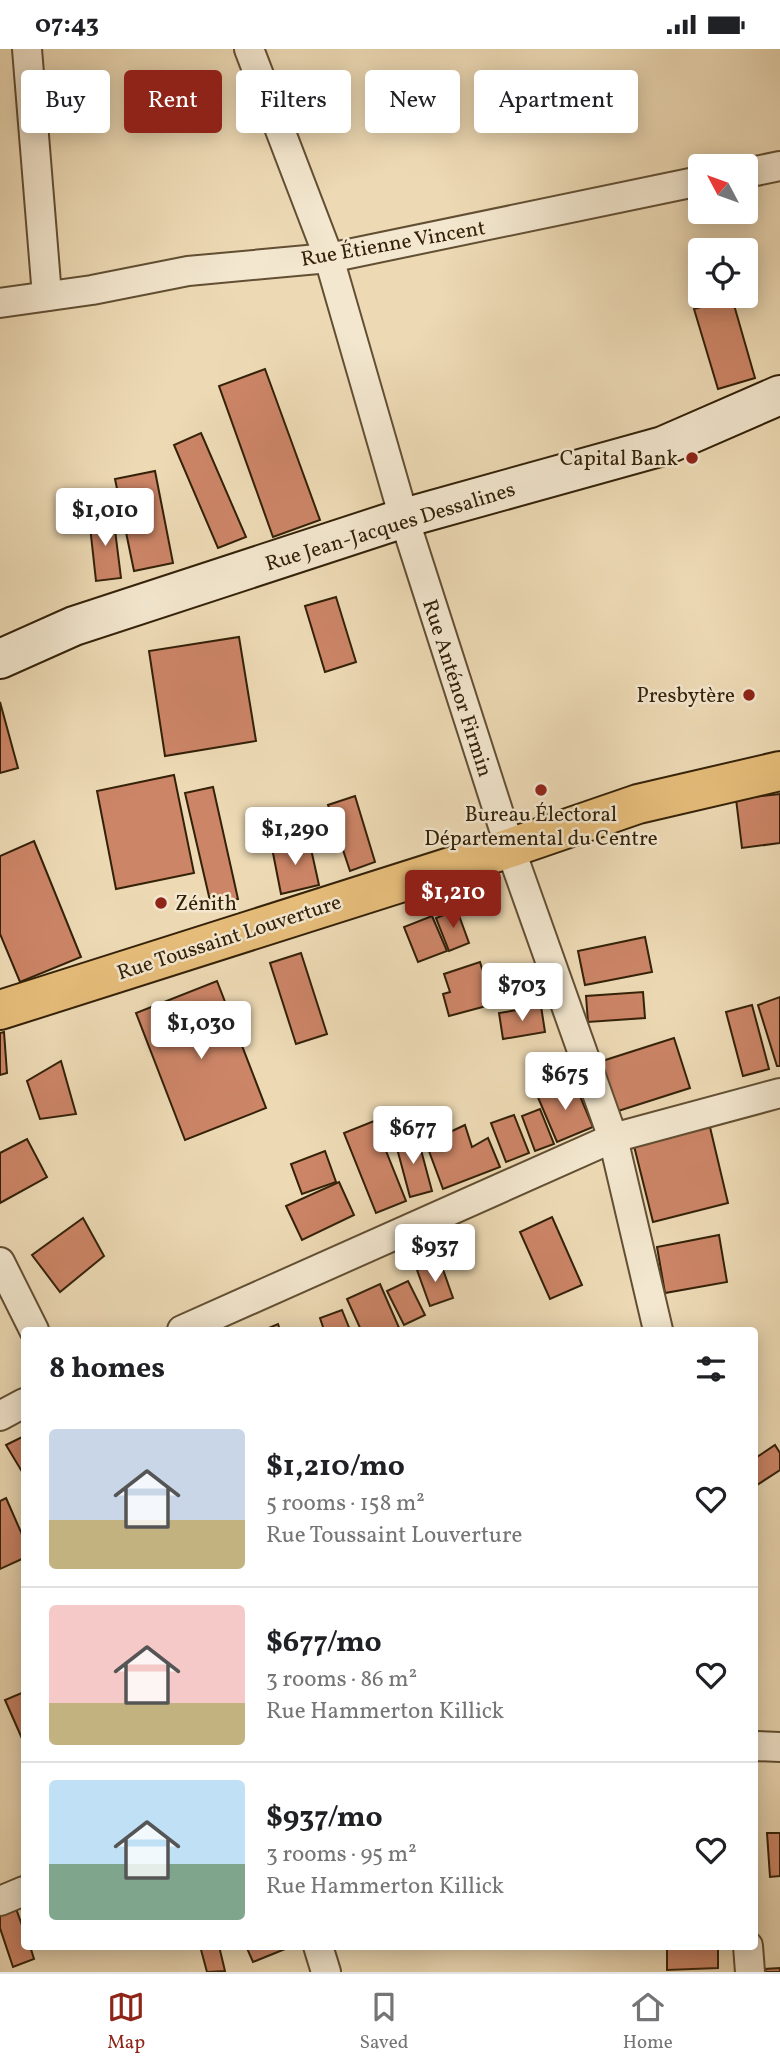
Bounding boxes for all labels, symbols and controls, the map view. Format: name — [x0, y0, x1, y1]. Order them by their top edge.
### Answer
text: 07:43 — [35, 7, 99, 43]
chip: Buy — [21, 70, 110, 133]
chip: Rent — [124, 70, 222, 133]
chip: Filters — [236, 70, 351, 133]
chip: New — [365, 70, 460, 133]
chip: Apartment — [474, 70, 638, 133]
north arrow — [688, 154, 758, 224]
map controls — [688, 154, 758, 308]
street label: Rue Étienne Vincent — [299, 214, 488, 275]
button: locate — [688, 238, 758, 308]
place label: Capital Bank — [560, 445, 679, 474]
marker: Capital Bank — [684, 450, 700, 466]
street label: Rue Jean-Jacques Dessalines — [262, 476, 519, 579]
pin: $1,010 — [48, 489, 162, 548]
text: $1,010 — [72, 495, 138, 527]
street label: Rue Anténor Firmin — [414, 596, 499, 781]
place label: Presbytère — [637, 682, 735, 711]
marker: Presbytère — [741, 687, 757, 703]
marker: Bureau Électoral Départemental du Centre — [533, 782, 549, 798]
place label: Bureau Électoral Départemental du Centre — [424, 801, 658, 854]
pin: $1,290 — [238, 807, 352, 867]
text: $1,290 — [261, 814, 329, 846]
pin: $1,210 — [396, 871, 510, 930]
text: $1,210 — [421, 877, 485, 909]
street label: Rue Toussaint Louverture — [114, 888, 345, 988]
place label: Zénith — [175, 890, 237, 919]
marker: Zénith — [153, 895, 169, 911]
pin: $703 — [481, 963, 563, 1023]
text: $703 — [498, 970, 546, 1002]
pin: $1,030 — [144, 1002, 258, 1061]
text: $1,030 — [167, 1008, 235, 1040]
pin: $675 — [524, 1053, 606, 1112]
text: $675 — [541, 1059, 589, 1091]
pin: $677 — [372, 1107, 454, 1166]
text: $677 — [389, 1113, 437, 1145]
pin: $937 — [394, 1225, 476, 1284]
text: $937 — [411, 1231, 459, 1263]
text: 8 homes — [49, 1348, 165, 1390]
icon: filters — [692, 1350, 730, 1388]
text: $1,210/mo — [266, 1446, 405, 1488]
icon: home — [105, 1457, 189, 1541]
icon: heart — [692, 1480, 730, 1518]
text: 5 rooms · 158 m² — [266, 1488, 425, 1520]
text: Rue Toussaint Louverture — [266, 1520, 522, 1552]
text: $677/mo — [266, 1622, 382, 1664]
icon: home — [105, 1633, 189, 1717]
icon: heart — [692, 1656, 730, 1694]
text: 3 rooms · 86 m² — [266, 1664, 417, 1696]
text: Rue Hammerton Killick — [266, 1696, 504, 1728]
text: $937/mo — [266, 1797, 383, 1839]
icon: home — [105, 1808, 189, 1892]
icon: heart — [692, 1831, 730, 1869]
text: 3 rooms · 95 m² — [266, 1839, 417, 1871]
text: Rue Hammerton Killick — [266, 1871, 504, 1903]
tab: Map — [107, 1988, 145, 2056]
tab: Saved — [359, 1988, 408, 2056]
tab: Home — [623, 1988, 673, 2056]

